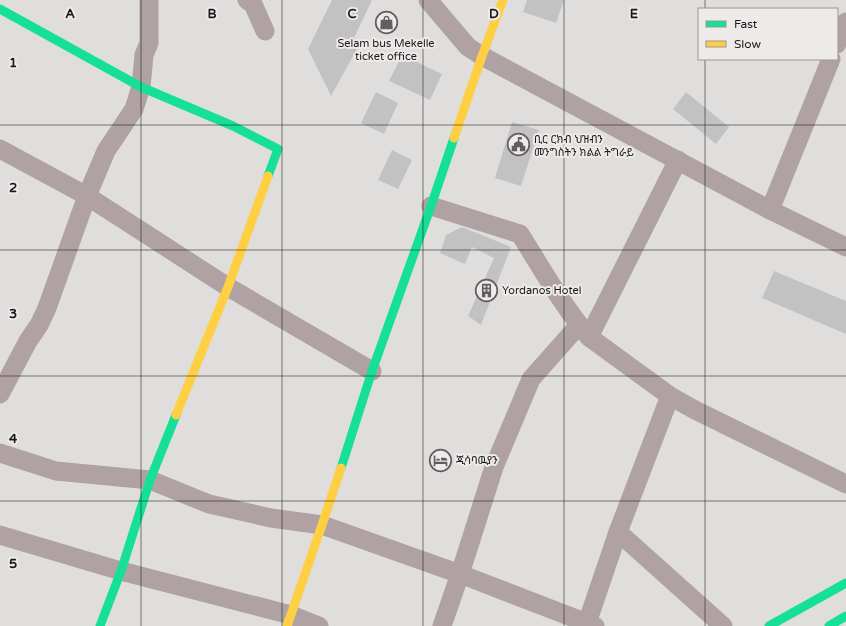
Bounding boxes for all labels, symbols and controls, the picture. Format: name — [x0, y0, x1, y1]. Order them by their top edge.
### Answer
text: A — [65, 6, 75, 22]
text: B — [207, 6, 217, 22]
text: C — [347, 6, 357, 22]
text: D — [489, 6, 499, 22]
text: E — [630, 6, 638, 22]
legend — [698, 8, 838, 60]
shop icon: Selam bus Mekelle ticket office — [373, 10, 399, 36]
text: Fast — [734, 17, 758, 31]
place label: Selam bus Mekelle ticket office — [337, 37, 435, 63]
text: Slow — [734, 37, 761, 51]
text: 1 — [9, 55, 17, 71]
public building icon: ቢር ርክብ ህዝብን መንግስትን ክልል ትግራይ — [506, 132, 532, 158]
place label: ቢር ርክብ ህዝብን መንግስትን ክልል ትግራይ — [534, 133, 634, 159]
text: 2 — [9, 180, 17, 196]
building icon: Yordanos Hotel — [474, 277, 500, 303]
place label: Yordanos Hotel — [502, 284, 581, 297]
text: 3 — [9, 306, 17, 322]
text: 4 — [9, 431, 18, 447]
hotel icon: ጂሳባዉያን — [428, 447, 454, 473]
place label: ጂሳባዉያን — [456, 454, 498, 467]
text: 5 — [9, 556, 17, 572]

